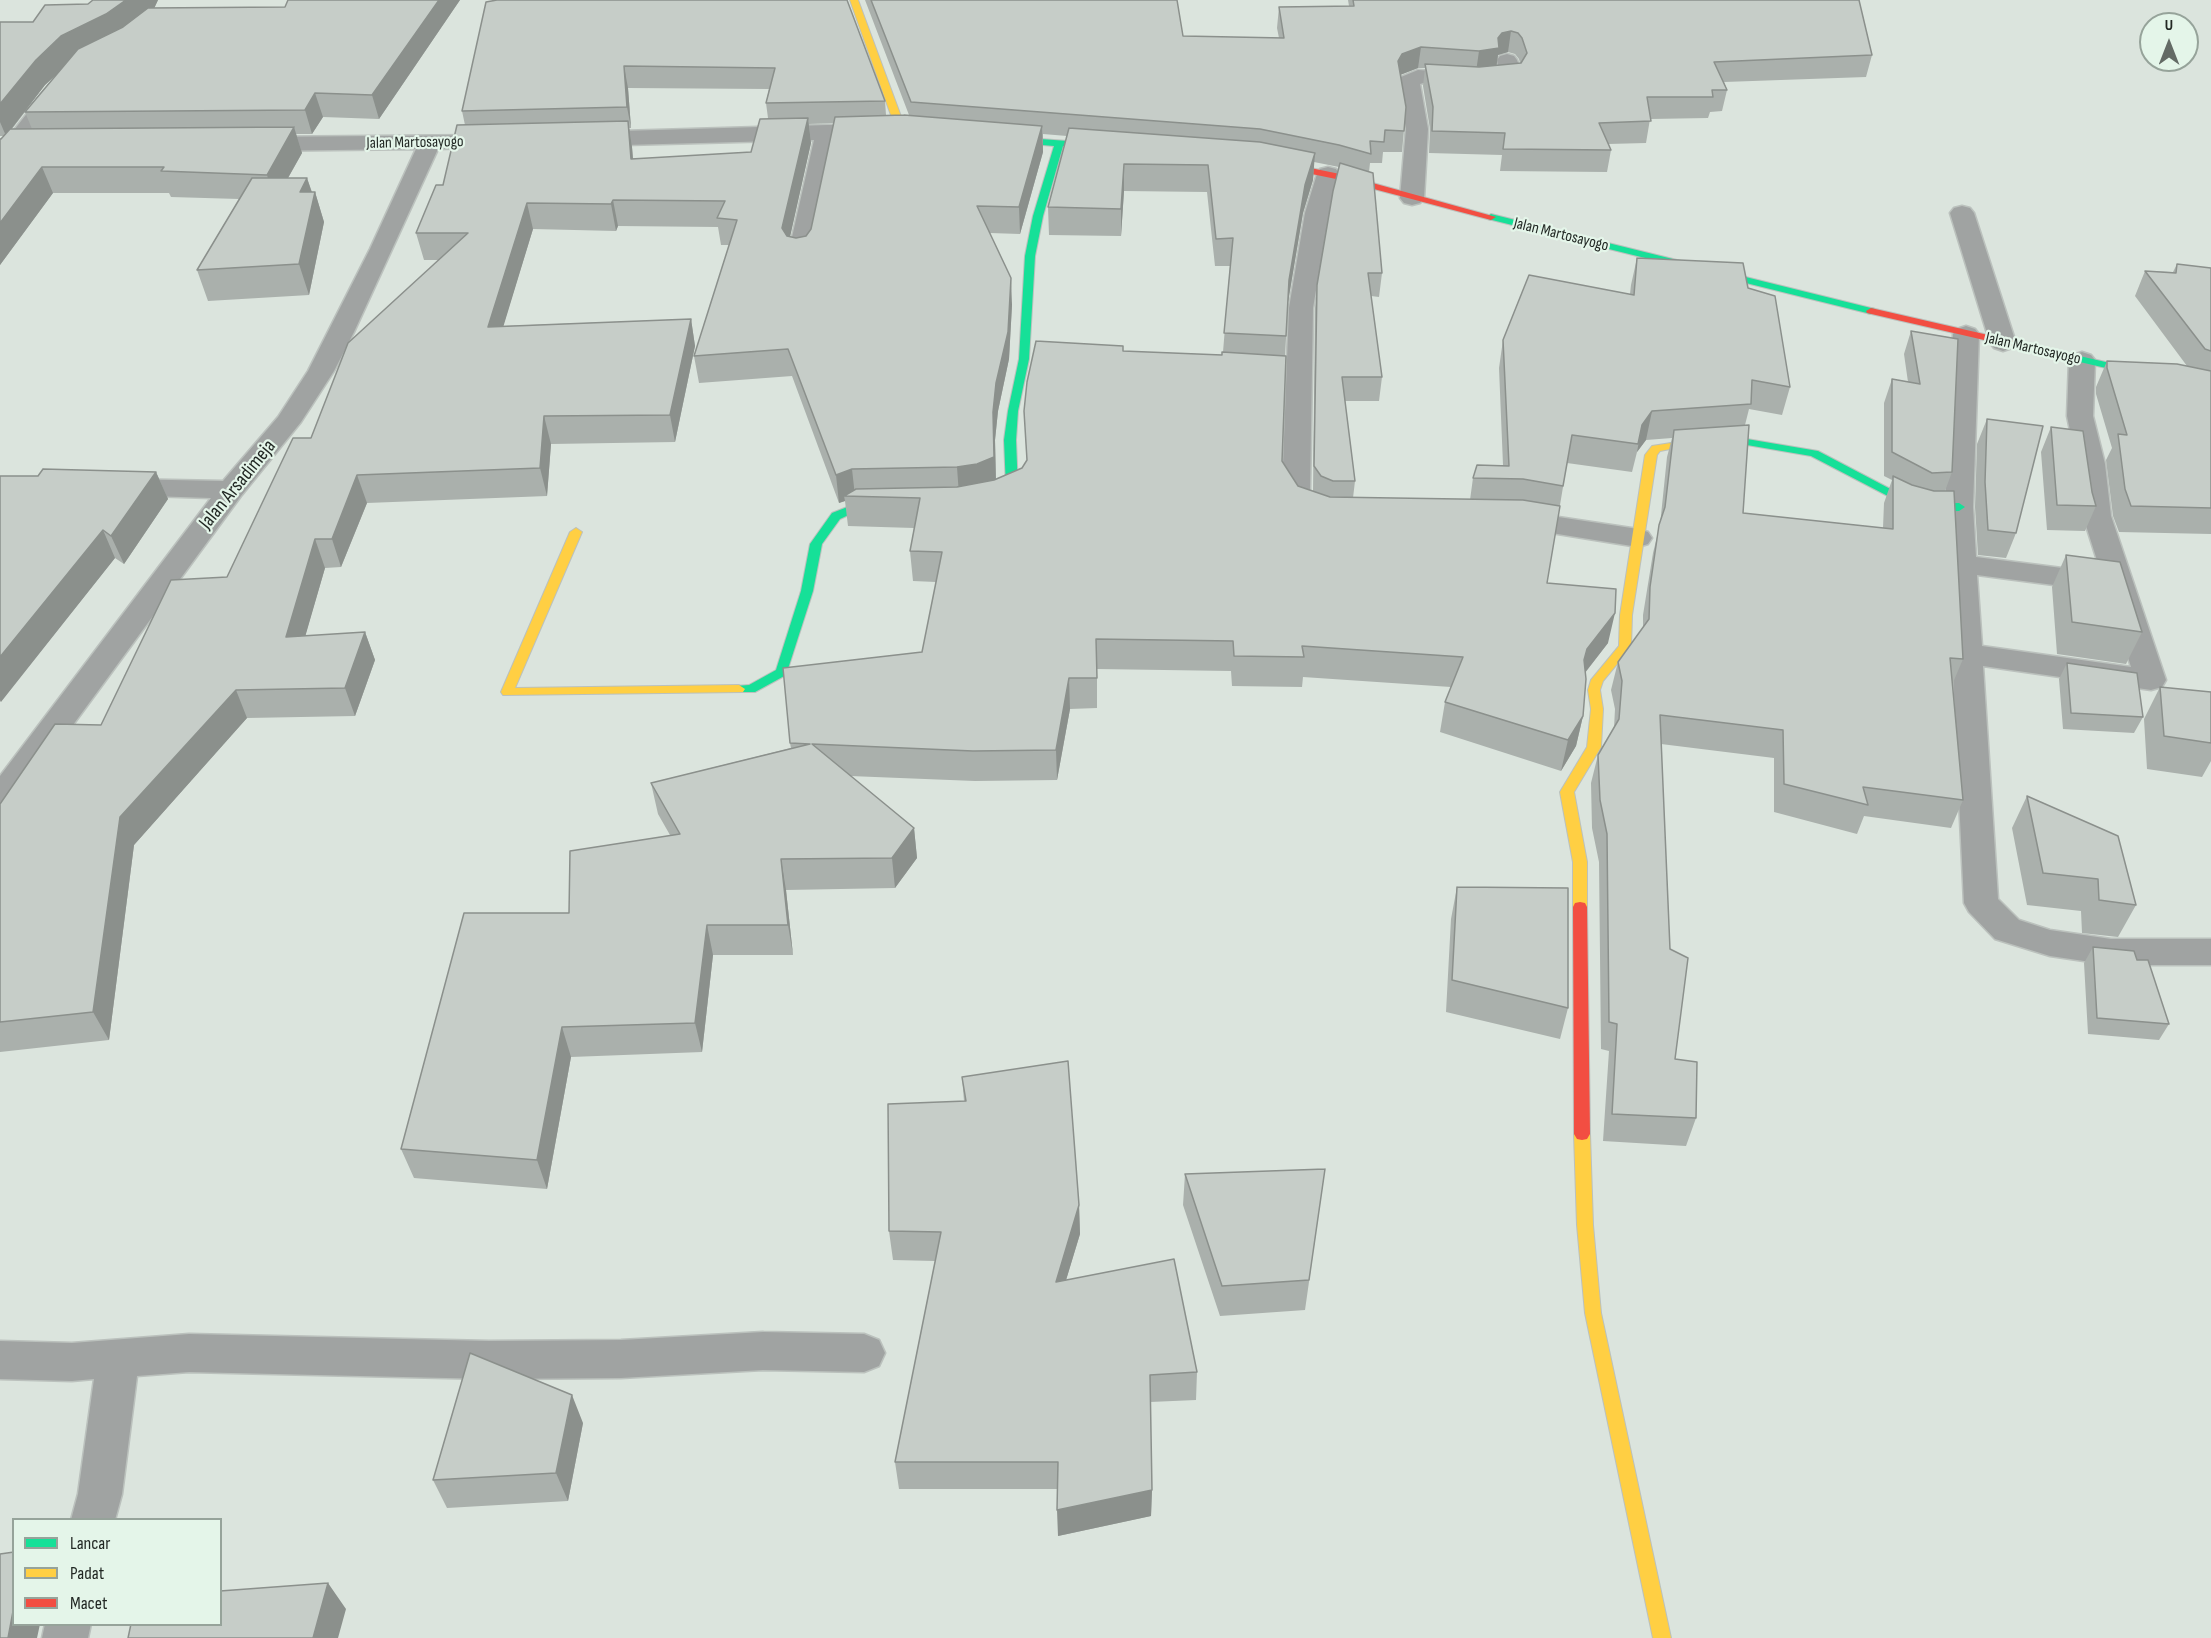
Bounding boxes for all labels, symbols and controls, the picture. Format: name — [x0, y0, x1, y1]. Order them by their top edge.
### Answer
north arrow — [2139, 12, 2199, 72]
text: U — [2165, 16, 2173, 35]
street label: Jalan Martosayogo — [366, 133, 464, 153]
street label: Jalan Martosayogo — [1512, 214, 1610, 256]
street label: Jalan Martosayogo — [1984, 329, 2082, 369]
street label: Jalan Arsadimeja — [195, 435, 281, 535]
legend — [12, 1518, 222, 1626]
text: Lancar — [70, 1533, 110, 1554]
text: Padat — [70, 1563, 104, 1584]
text: Macet — [70, 1593, 107, 1614]

